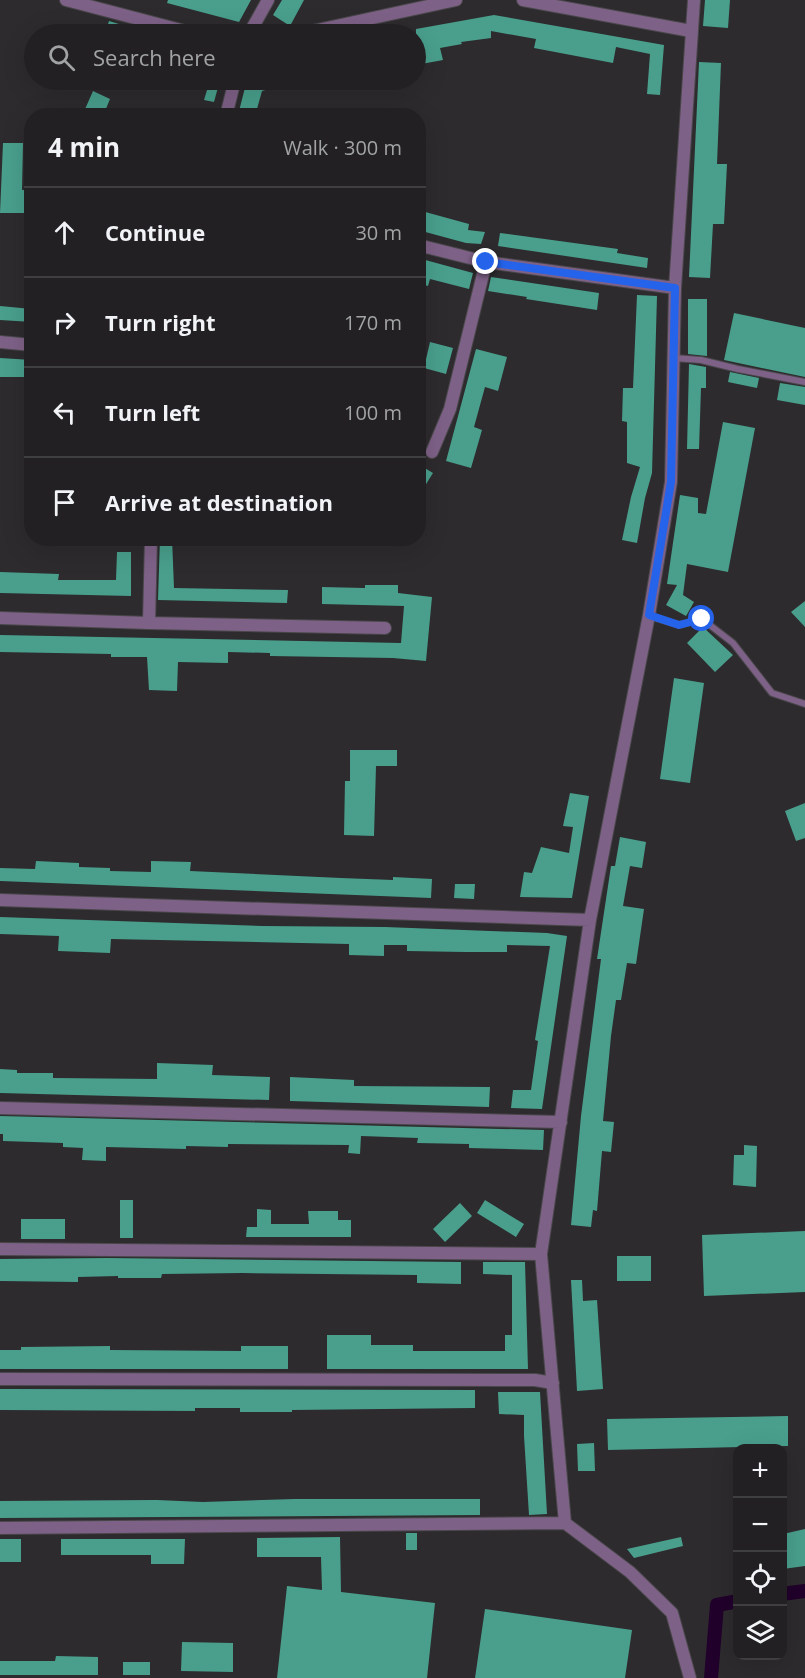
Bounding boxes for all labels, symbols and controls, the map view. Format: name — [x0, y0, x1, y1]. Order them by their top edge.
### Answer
search box — [24, 24, 426, 90]
icon: search — [45, 41, 78, 74]
text: Search here — [93, 42, 216, 72]
text: 4 min — [48, 129, 120, 165]
text: Walk · 300 m — [283, 134, 402, 161]
icon: ahead — [48, 216, 81, 249]
text: Continue — [105, 217, 205, 247]
text: 30 m — [355, 219, 402, 246]
route end — [472, 248, 498, 274]
icon: right — [48, 306, 81, 339]
text: Turn right — [105, 307, 216, 337]
text: 170 m — [344, 309, 402, 336]
icon: left — [48, 396, 81, 429]
text: Turn left — [105, 397, 200, 427]
text: 100 m — [344, 399, 402, 426]
icon: arrive — [48, 486, 81, 519]
text: Arrive at destination — [105, 487, 333, 517]
route start — [688, 605, 714, 631]
map controls — [733, 1444, 787, 1660]
button: + — [733, 1444, 787, 1498]
button: − — [733, 1498, 787, 1552]
button: locate — [733, 1552, 787, 1606]
button: layers — [733, 1606, 787, 1660]

